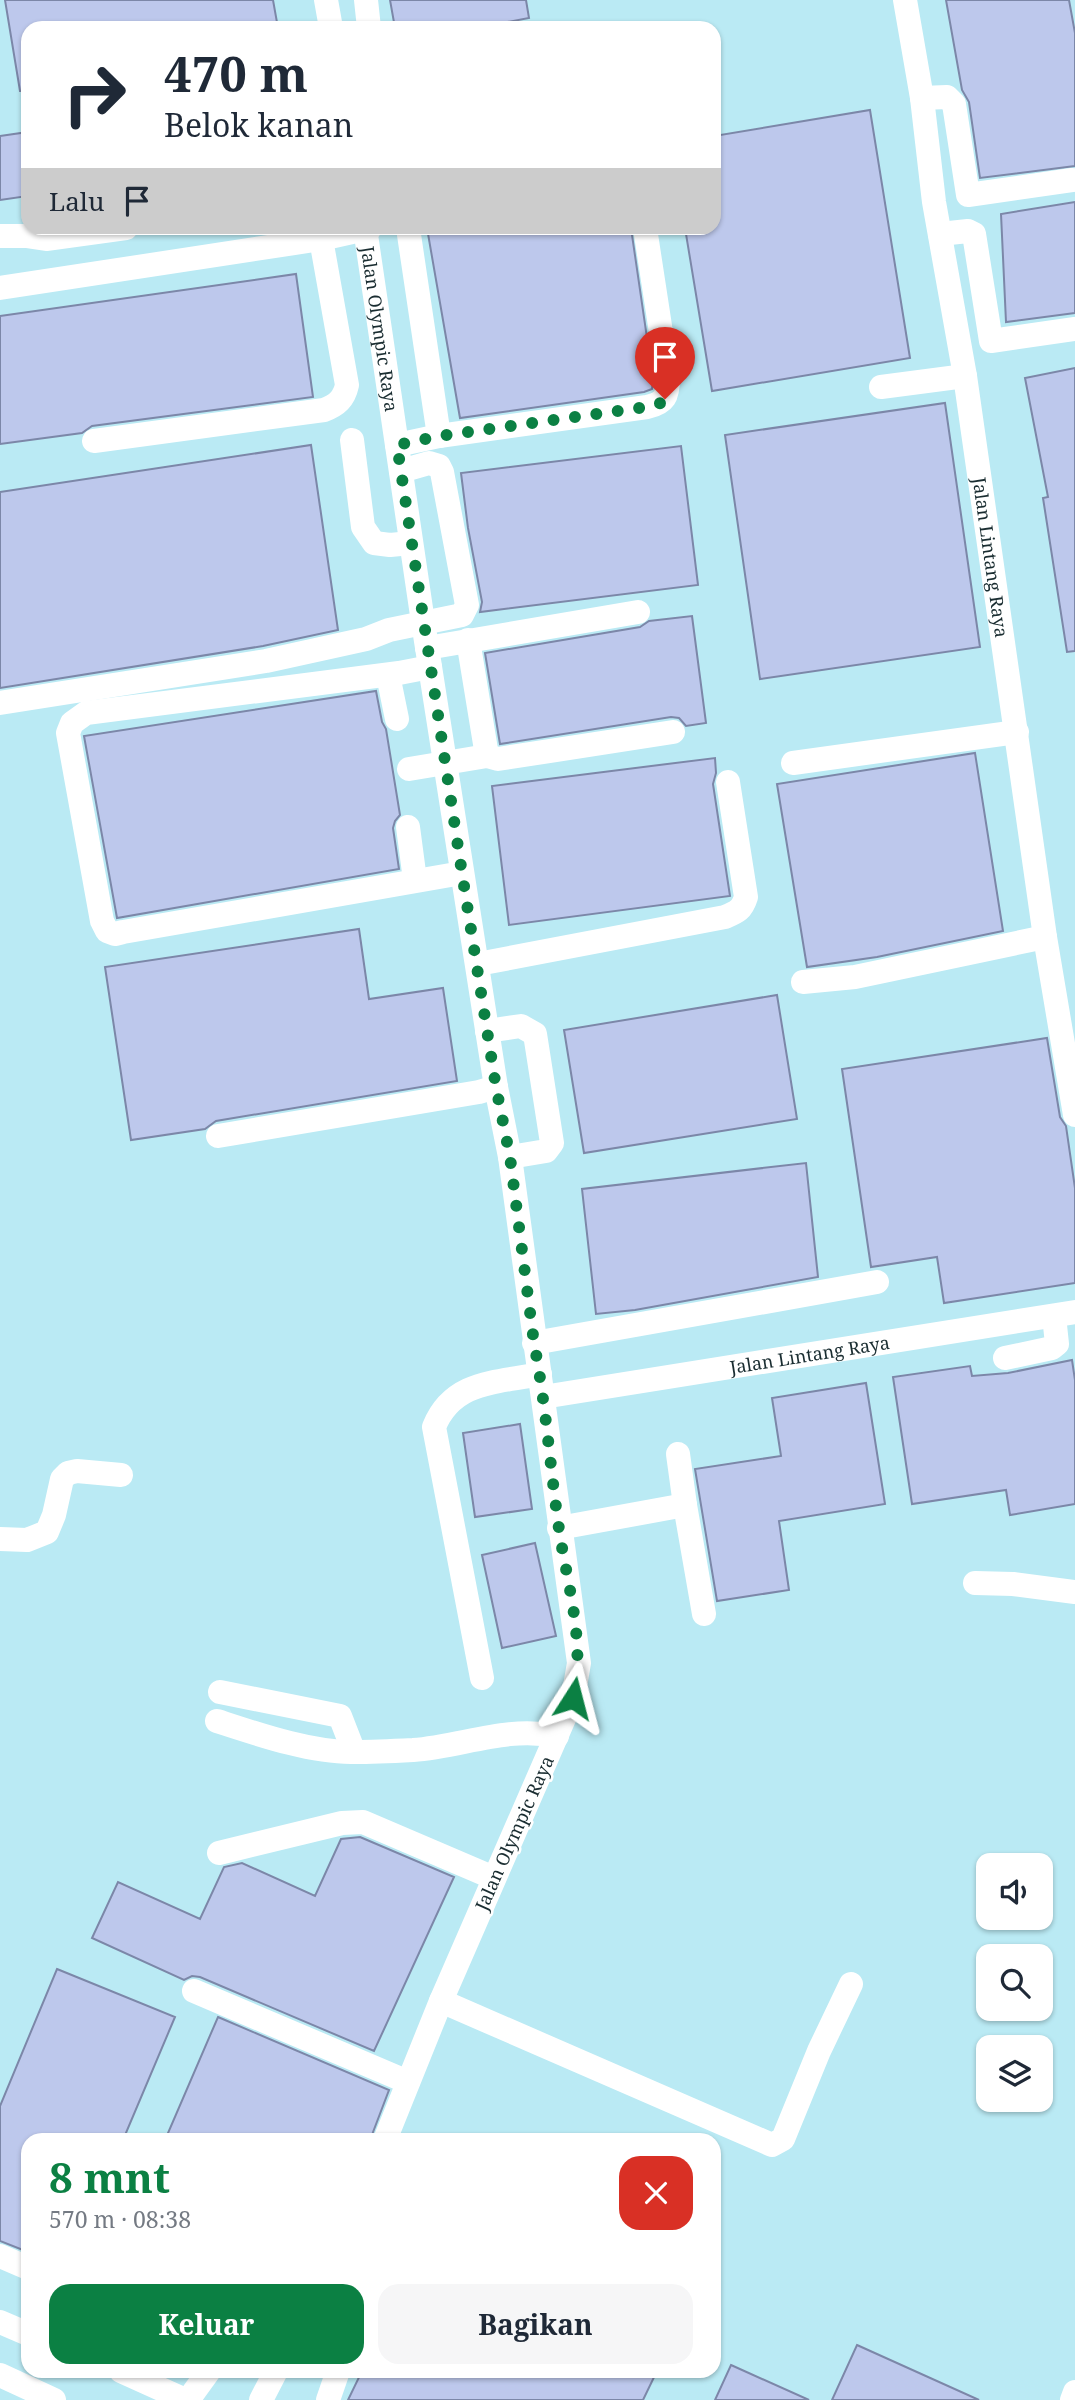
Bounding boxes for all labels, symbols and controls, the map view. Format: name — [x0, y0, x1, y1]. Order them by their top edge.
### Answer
text: 470 m — [164, 40, 308, 106]
icon: right — [49, 49, 140, 140]
text: Belok kanan — [164, 103, 354, 146]
icon: arrive — [118, 182, 156, 220]
text: Lalu — [49, 183, 104, 219]
street label: Jalan Olympic Raya — [356, 244, 404, 413]
pin — [635, 327, 695, 399]
icon: arrive — [646, 338, 684, 376]
street label: Jalan Lintang Raya — [967, 475, 1014, 639]
street label: Jalan Lintang Raya — [727, 1330, 891, 1379]
position arrow — [536, 1661, 610, 1735]
street label: Jalan Olympic Raya — [469, 1752, 559, 1915]
map controls — [976, 1853, 1053, 2112]
button: sound — [976, 1853, 1053, 1930]
button: search — [976, 1944, 1053, 2021]
button: layers — [976, 2035, 1053, 2112]
text: 8 mnt — [49, 2148, 170, 2205]
button: close — [619, 2156, 693, 2230]
text: 570 m · 08:38 — [49, 2203, 191, 2235]
button: Keluar — [49, 2284, 364, 2364]
button: Bagikan — [378, 2284, 693, 2364]

